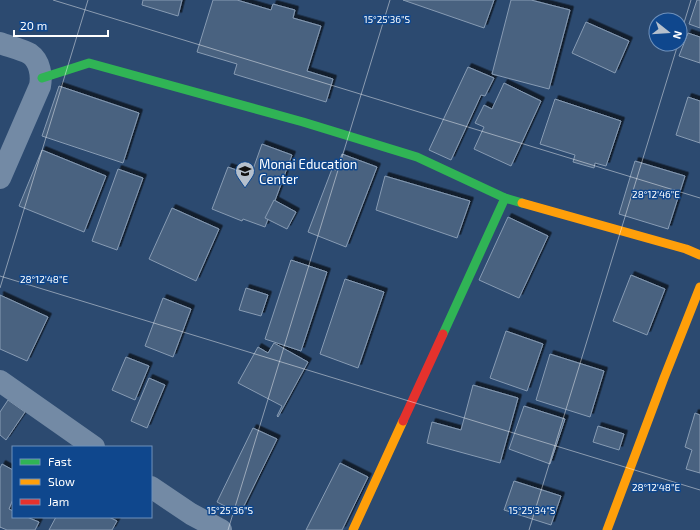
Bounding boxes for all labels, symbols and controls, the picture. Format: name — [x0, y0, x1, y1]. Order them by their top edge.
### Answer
scale bar — [14, 12, 108, 38]
north arrow — [648, 12, 688, 52]
text: 15°25'36"S — [364, 13, 411, 25]
text: 20 m — [20, 18, 47, 32]
text: N — [671, 29, 685, 41]
place label: Monai Education Center — [259, 156, 357, 187]
school or university icon: Monai Education Center — [234, 160, 256, 188]
text: 28°12'46"E — [632, 188, 680, 200]
text: 28°12'48"E — [20, 273, 68, 285]
legend — [12, 446, 152, 518]
text: Fast — [48, 454, 72, 468]
text: Slow — [48, 474, 75, 488]
text: 28°12'48"E — [632, 481, 680, 493]
text: Jam — [48, 494, 69, 508]
text: 15°25'36"S — [207, 504, 254, 516]
text: 15°25'34"S — [509, 504, 556, 516]

